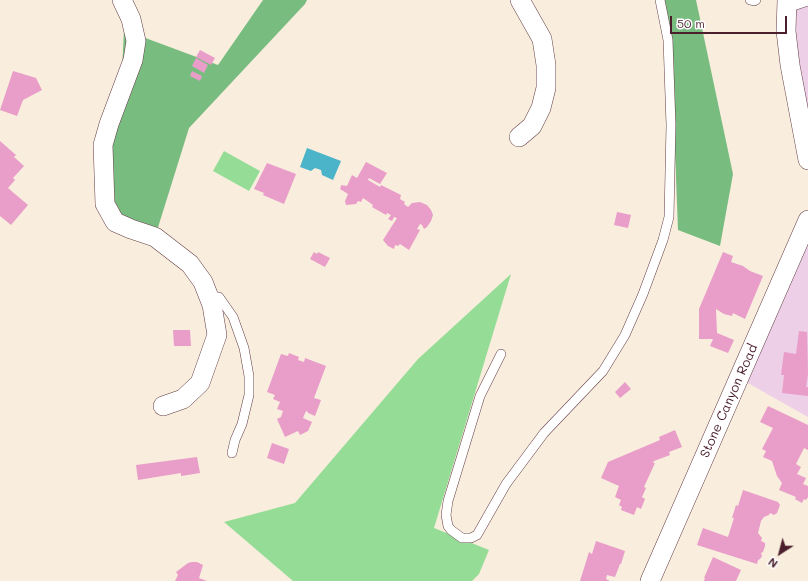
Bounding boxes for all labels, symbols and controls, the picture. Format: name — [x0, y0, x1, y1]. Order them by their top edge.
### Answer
scale bar — [672, 8, 789, 34]
text: 50 m — [677, 15, 705, 31]
street label: Stone Canyon Road — [697, 342, 761, 460]
north arrow — [760, 533, 800, 573]
text: N — [765, 555, 780, 572]

